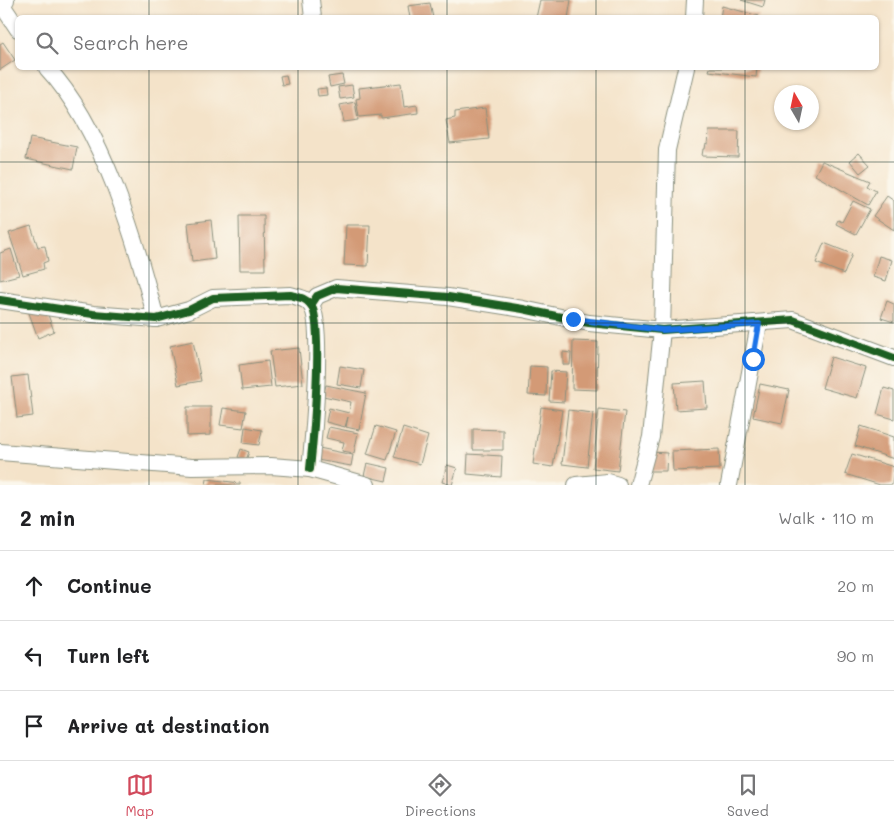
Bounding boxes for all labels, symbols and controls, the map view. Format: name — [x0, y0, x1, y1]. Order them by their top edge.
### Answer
search box — [15, 15, 879, 70]
icon: search — [33, 29, 61, 57]
text: Search here — [73, 30, 189, 55]
north arrow — [774, 85, 819, 130]
route end — [562, 308, 585, 331]
route start — [742, 348, 765, 371]
text: 2 min — [20, 504, 75, 531]
text: Walk · 110 m — [778, 507, 874, 528]
icon: ahead — [20, 572, 48, 600]
text: Continue — [67, 573, 152, 598]
text: 20 m — [837, 575, 874, 596]
icon: left — [20, 642, 48, 670]
text: Turn left — [67, 643, 150, 668]
text: 90 m — [837, 645, 874, 666]
icon: arrive — [20, 712, 48, 740]
text: Arrive at destination — [67, 713, 270, 738]
tab: Map — [125, 771, 154, 820]
tab: Directions — [405, 771, 476, 820]
tab: Saved — [727, 771, 769, 820]

